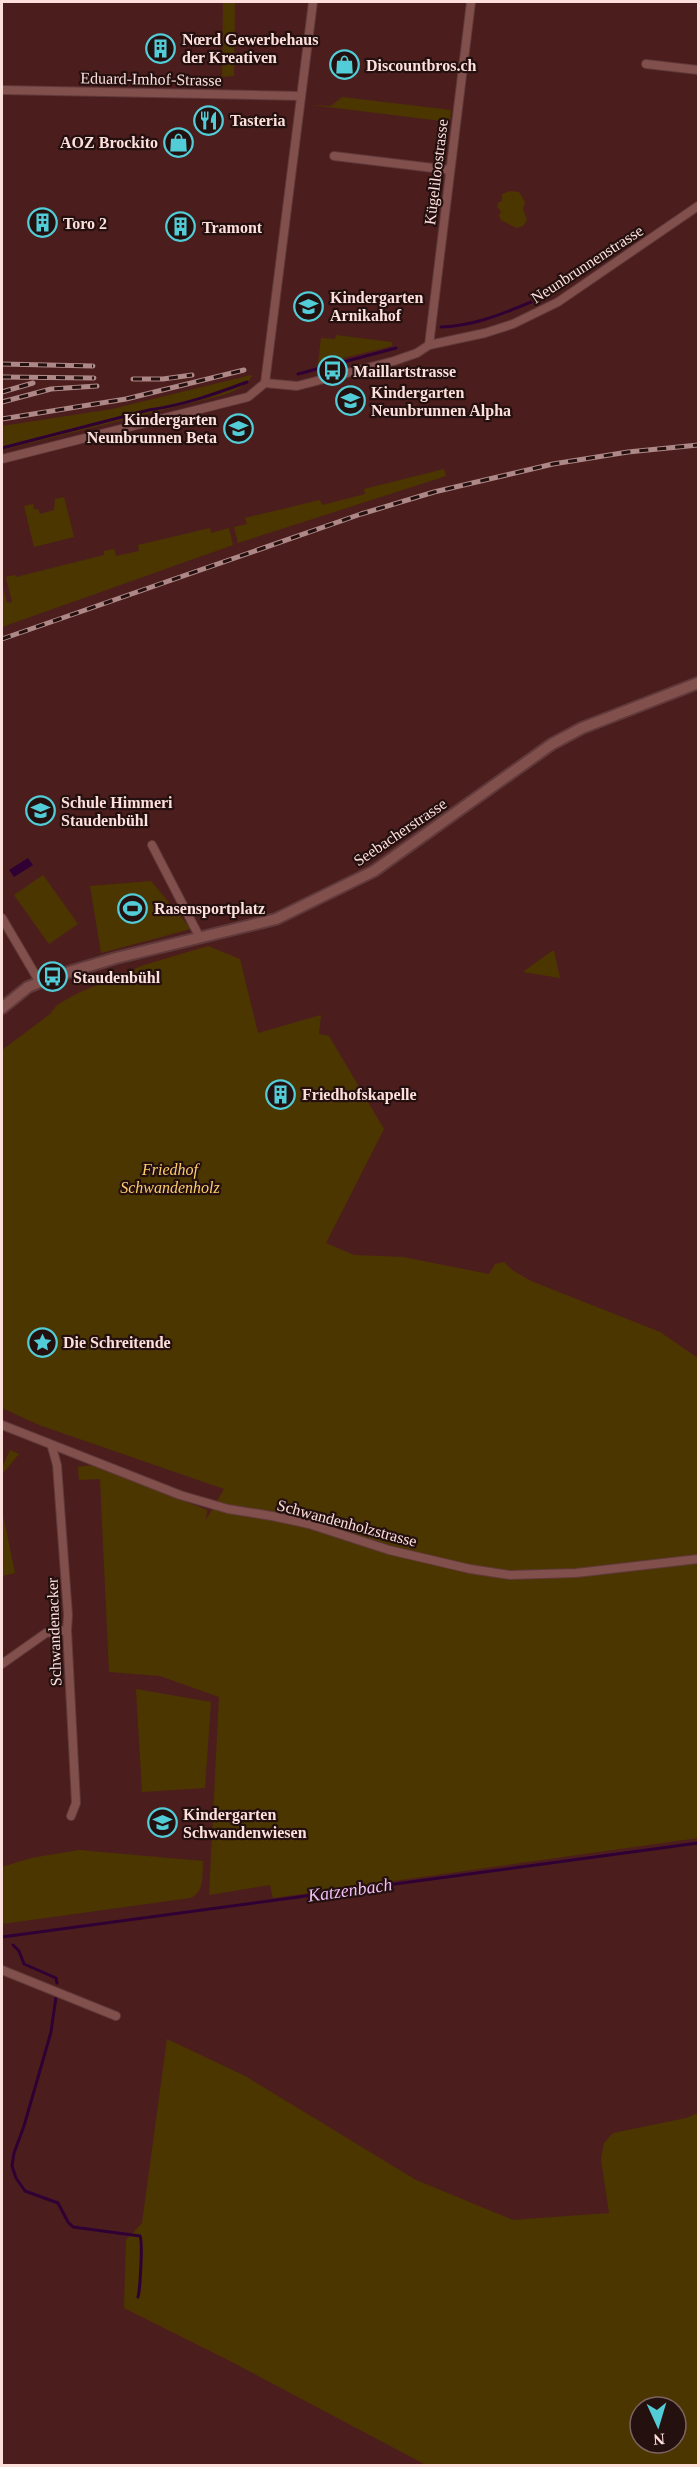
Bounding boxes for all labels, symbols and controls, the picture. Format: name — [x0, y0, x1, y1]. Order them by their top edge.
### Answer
place label: Nœrd Gewerbehaus der Kreativen — [182, 31, 318, 66]
building icon: Nœrd Gewerbehaus der Kreativen — [145, 32, 177, 64]
shop icon: Discountbros.ch — [329, 49, 361, 81]
place label: Discountbros.ch — [366, 57, 476, 74]
street label: Eduard-Imhof-Strasse — [80, 69, 222, 89]
restaurant icon: Tasteria — [193, 104, 225, 136]
place label: Tasteria — [230, 112, 285, 129]
street label: Kügeliloostrasse — [421, 118, 452, 226]
shop icon: AOZ Brockito — [163, 126, 195, 158]
place label: AOZ Brockito — [60, 134, 158, 151]
building icon: Toro 2 — [26, 207, 58, 239]
building icon: Tramont — [165, 211, 197, 243]
place label: Toro 2 — [63, 215, 107, 232]
place label: Tramont — [202, 219, 263, 236]
street label: Neunbrunnenstrasse — [528, 222, 646, 306]
place label: Kindergarten Arnikahof — [330, 289, 423, 324]
school or university icon: Kindergarten Arnikahof — [293, 290, 325, 322]
bus stop icon: Maillartstrasse — [316, 355, 348, 387]
place label: Maillartstrasse — [353, 363, 456, 380]
place label: Kindergarten Neunbrunnen Alpha — [371, 384, 511, 420]
school or university icon: Kindergarten Neunbrunnen Alpha — [334, 385, 366, 417]
place label: Kindergarten Neunbrunnen Beta — [87, 411, 217, 446]
school or university icon: Kindergarten Neunbrunnen Beta — [222, 412, 254, 444]
place label: Schule Himmeri Staudenbühl — [61, 794, 173, 829]
school or university icon: Schule Himmeri Staudenbühl — [24, 795, 56, 827]
street label: Seebacherstrasse — [350, 795, 450, 869]
sports icon: Rasensportplatz — [117, 892, 149, 924]
place label: Rasensportplatz — [154, 900, 265, 918]
bus stop icon: Staudenbühl — [36, 961, 68, 993]
place label: Staudenbühl — [73, 969, 161, 986]
building icon: Friedhofskapelle — [265, 1078, 297, 1110]
place label: Friedhofskapelle — [302, 1086, 417, 1104]
park label: Friedhof Schwandenholz — [120, 1161, 221, 1196]
place icon: Die Schreitende — [26, 1326, 58, 1358]
place label: Die Schreitende — [63, 1334, 171, 1351]
street label: Schwandenholzstrasse — [275, 1496, 419, 1550]
street label: Schwandenacker — [44, 1577, 64, 1686]
place label: Kindergarten Schwandenwiesen — [183, 1806, 307, 1841]
school or university icon: Kindergarten Schwandenwiesen — [146, 1807, 178, 1839]
water label: Katzenbach — [306, 1874, 393, 1906]
north arrow — [628, 2395, 688, 2455]
text: N — [652, 2431, 665, 2448]

